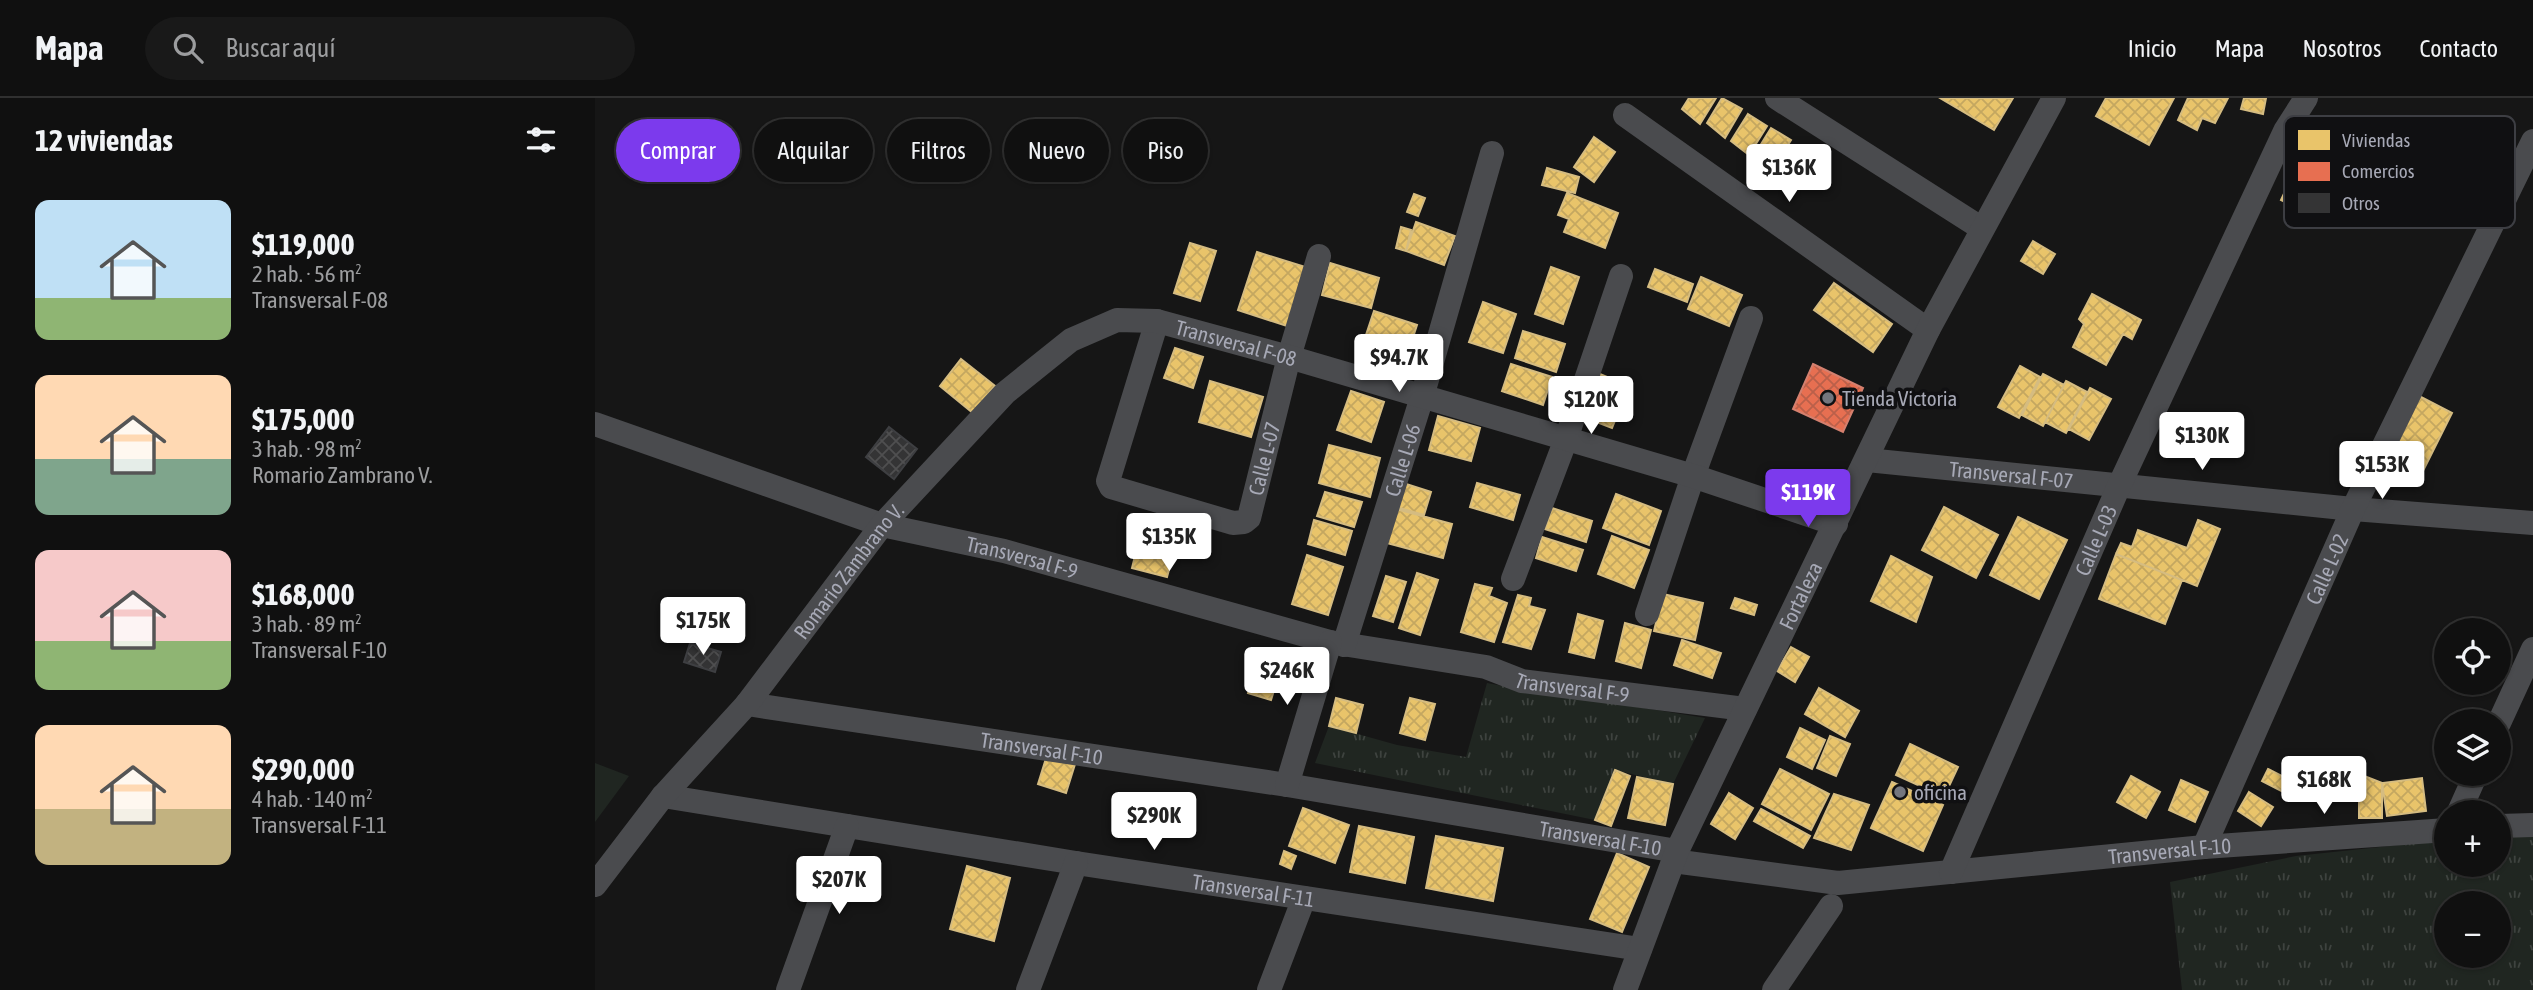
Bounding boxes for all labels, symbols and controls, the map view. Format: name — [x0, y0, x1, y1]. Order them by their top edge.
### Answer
search box — [145, 17, 635, 80]
text: Mapa — [35, 29, 103, 67]
icon: search — [169, 29, 207, 67]
text: Buscar aquí — [225, 33, 335, 63]
text: Inicio — [2128, 35, 2177, 62]
text: Mapa — [2215, 35, 2264, 62]
text: Nosotros — [2302, 35, 2381, 62]
text: Contacto — [2419, 35, 2498, 62]
legend — [2284, 116, 2515, 228]
chip: Comprar — [616, 119, 740, 182]
chip: Alquilar — [754, 119, 873, 182]
chip: Filtros — [887, 119, 990, 182]
chip: Nuevo — [1004, 119, 1109, 182]
chip: Piso — [1123, 119, 1208, 182]
icon: filters — [522, 121, 560, 159]
text: 12 viviendas — [35, 123, 173, 157]
text: Viviendas — [2342, 129, 2411, 151]
pin: $136K — [1740, 144, 1838, 204]
text: $136K — [1762, 154, 1816, 180]
text: Comercios — [2342, 160, 2415, 182]
text: Otros — [2342, 192, 2380, 214]
text: $119,000 — [252, 227, 355, 261]
icon: home — [91, 228, 175, 312]
text: 2 hab. · 56 m² — [252, 261, 362, 287]
text: Transversal F-08 — [252, 287, 388, 313]
street label: Transversal F-08 — [1173, 315, 1300, 371]
pin: $94.7K — [1342, 334, 1456, 394]
text: $94.7K — [1370, 344, 1428, 370]
pin: $120K — [1542, 376, 1640, 436]
text: $120K — [1564, 386, 1618, 412]
place label: Tienda Victoria — [1842, 386, 1957, 410]
marker: Tienda Victoria — [1820, 390, 1836, 406]
text: $175,000 — [252, 402, 355, 436]
icon: home — [91, 403, 175, 487]
pin: $130K — [2153, 412, 2251, 472]
street label: Calle L-07 — [1243, 419, 1284, 498]
street label: Calle L-06 — [1380, 421, 1425, 499]
text: $130K — [2175, 422, 2229, 448]
text: 3 hab. · 98 m² — [252, 436, 362, 462]
pin: $153K — [2333, 442, 2431, 501]
text: $153K — [2355, 451, 2409, 477]
street label: Transversal F-07 — [1948, 456, 2074, 493]
text: Romario Zambrano V. — [252, 462, 433, 488]
pin: $119K — [1759, 470, 1857, 529]
text: $119K — [1781, 479, 1835, 505]
street label: Romario Zambrano V. — [789, 498, 908, 643]
street label: Calle L-03 — [2070, 501, 2121, 579]
pin: $135K — [1120, 514, 1218, 573]
text: $135K — [1142, 523, 1196, 549]
street label: Calle L-02 — [2301, 530, 2353, 608]
street label: Transversal F-9 — [964, 531, 1081, 583]
street label: Fortaleza — [1774, 558, 1827, 633]
text: $168,000 — [252, 577, 355, 611]
icon: home — [91, 578, 175, 662]
pin: $175K — [654, 598, 752, 657]
text: $175K — [676, 607, 730, 633]
text: 3 hab. · 89 m² — [252, 611, 362, 637]
map controls — [2434, 618, 2511, 968]
button: locate — [2434, 618, 2511, 695]
text: Transversal F-10 — [252, 637, 387, 663]
pin: $246K — [1238, 648, 1336, 707]
text: $246K — [1260, 657, 1314, 683]
street label: Transversal F-9 — [1512, 668, 1631, 706]
button: layers — [2434, 709, 2511, 786]
street label: Transversal F-10 — [979, 727, 1105, 769]
text: $290,000 — [252, 752, 355, 786]
icon: home — [91, 753, 175, 837]
pin: $168K — [2275, 756, 2373, 816]
text: $168K — [2297, 766, 2351, 792]
place label: oficina — [1914, 780, 1967, 804]
marker: oficina — [1892, 784, 1908, 800]
text: 4 hab. · 140 m² — [252, 786, 373, 812]
pin: $290K — [1105, 792, 1203, 852]
button: + — [2434, 800, 2511, 877]
text: $290K — [1127, 802, 1181, 828]
text: Transversal F-11 — [252, 812, 387, 838]
street label: Transversal F-10 — [1538, 816, 1663, 860]
street label: Transversal F-10 — [2107, 833, 2232, 868]
pin: $207K — [790, 856, 888, 916]
text: $207K — [812, 866, 866, 892]
street label: Transversal F-11 — [1191, 869, 1316, 911]
button: − — [2434, 891, 2511, 968]

